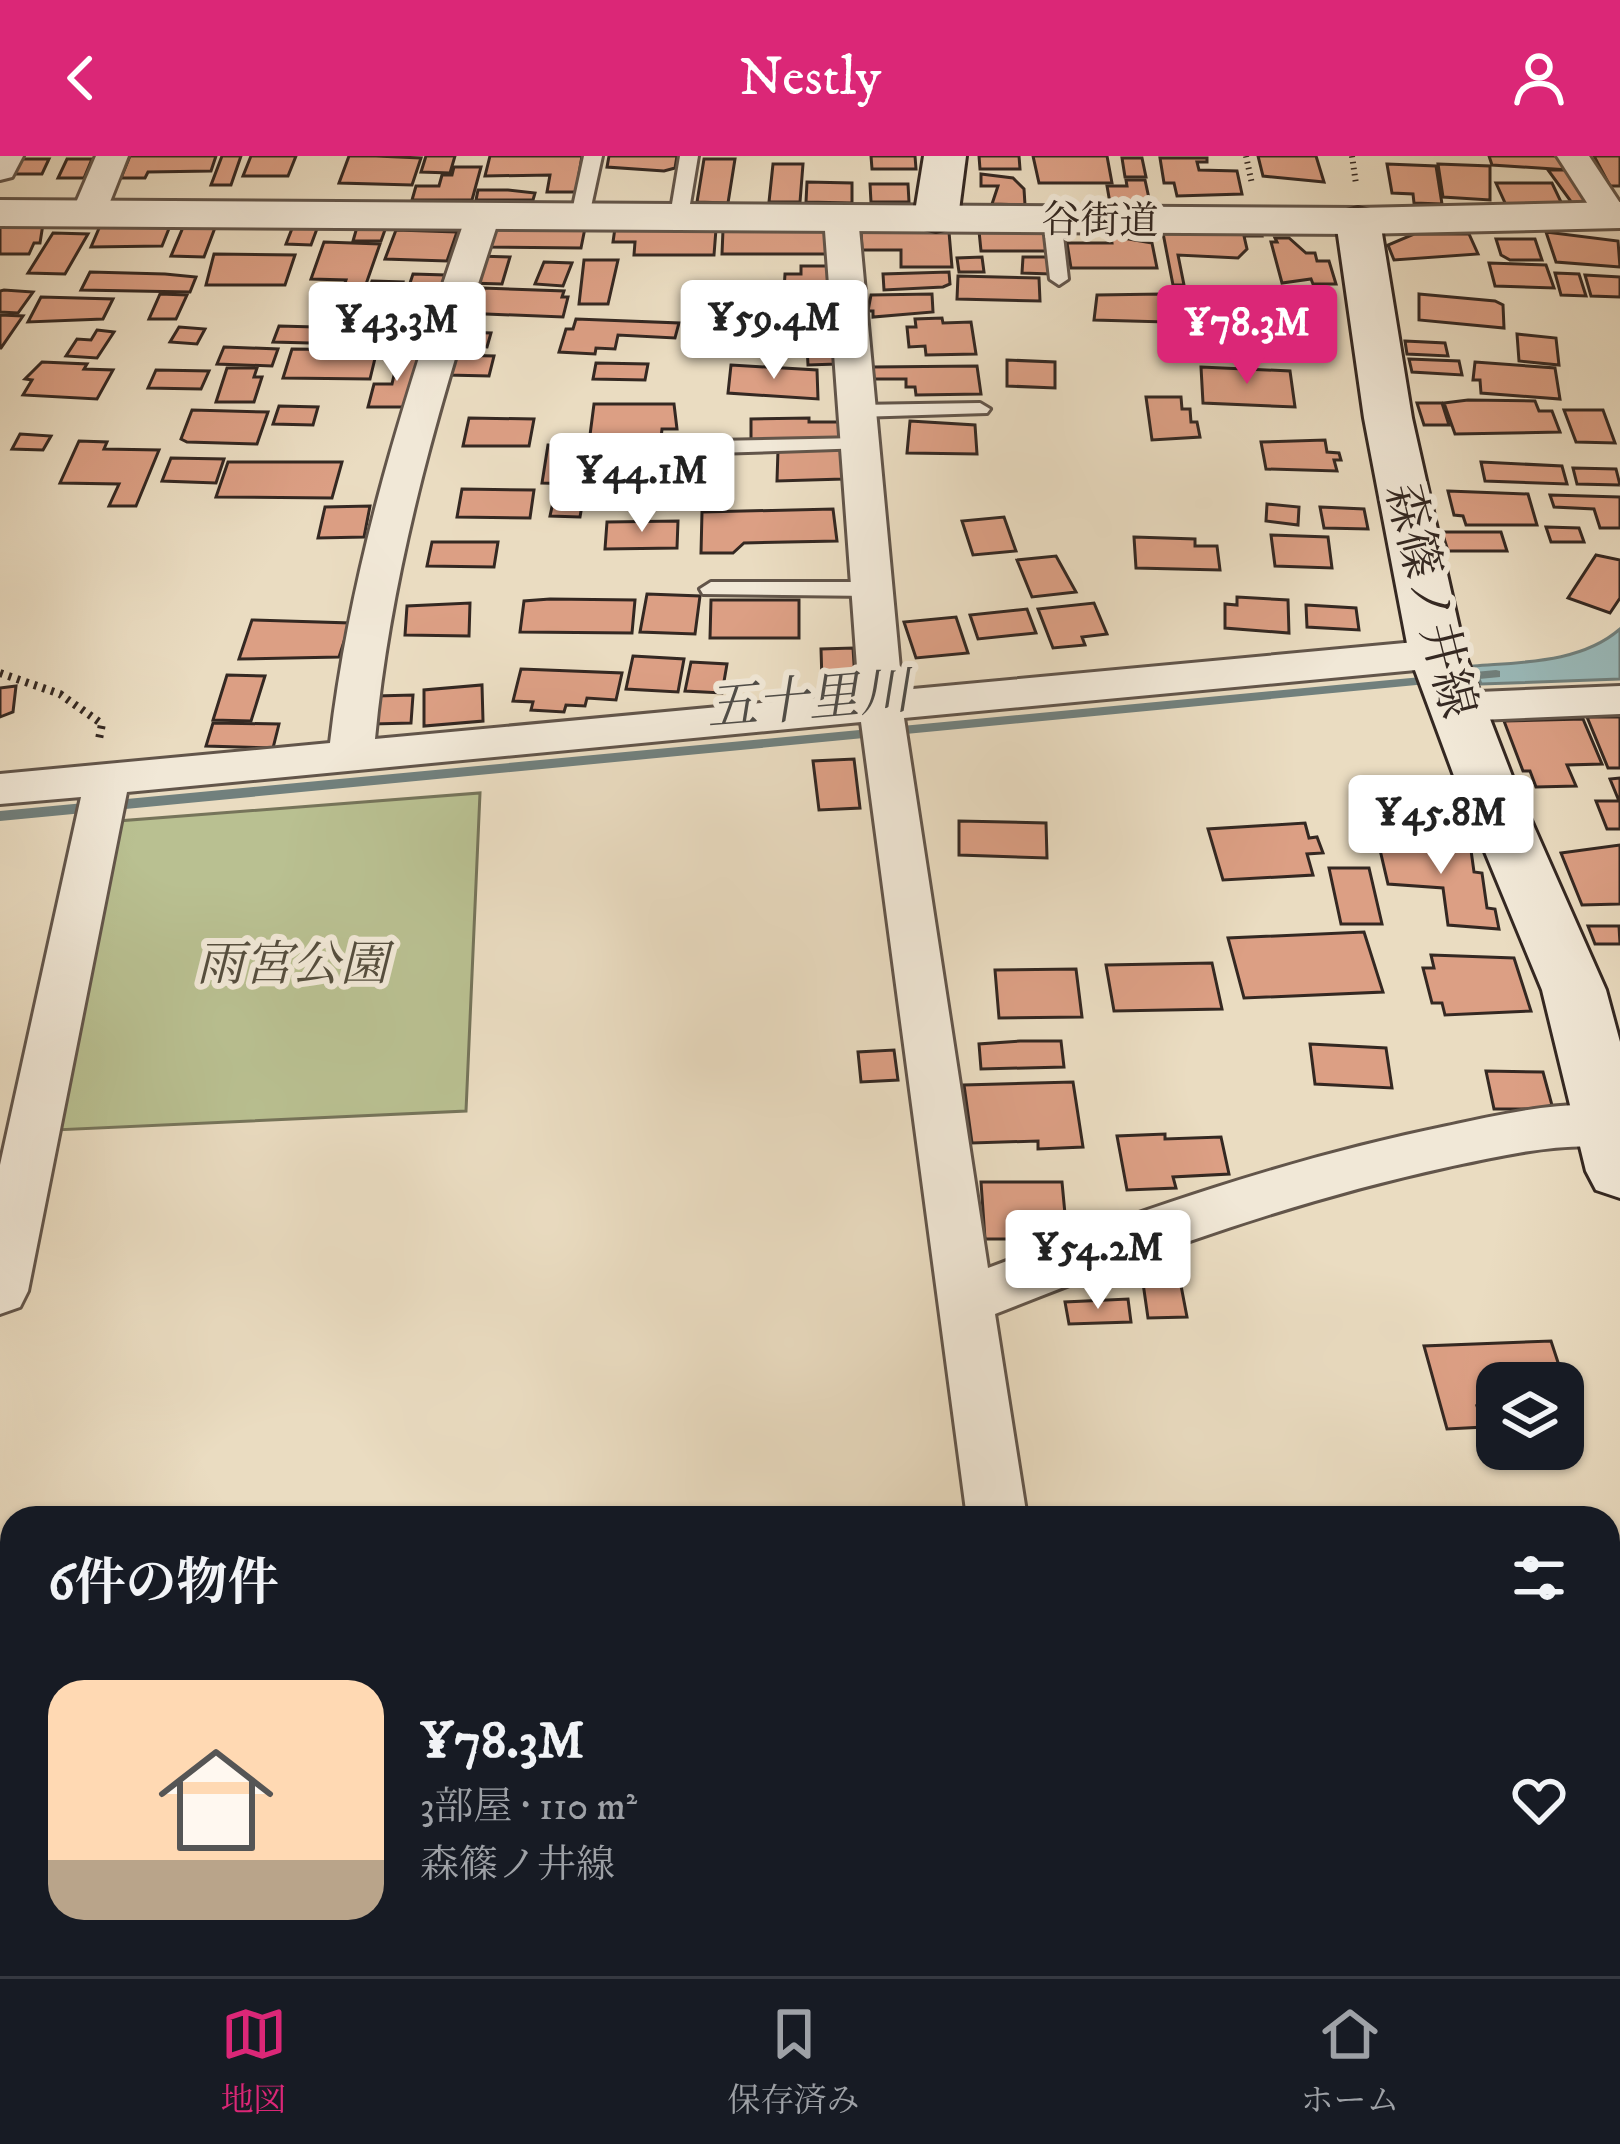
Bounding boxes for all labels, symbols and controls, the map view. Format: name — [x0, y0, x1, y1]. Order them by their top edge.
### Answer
icon: back — [48, 45, 114, 111]
text: Nestly — [739, 45, 881, 112]
icon: person — [1506, 45, 1572, 111]
street label: 谷街道 — [1041, 196, 1159, 247]
pin: ¥59.4M — [676, 280, 872, 382]
pin: ¥43.3M — [299, 282, 495, 384]
pin: ¥78.3M — [1149, 285, 1345, 387]
text: ¥59.4M — [708, 294, 840, 343]
text: ¥43.3M — [336, 296, 458, 345]
text: ¥78.3M — [1184, 299, 1310, 348]
pin: ¥44.1M — [544, 433, 740, 535]
text: ¥44.1M — [576, 447, 708, 496]
street label: 森篠ノ井線 — [1371, 477, 1487, 724]
water label: 五十里川 — [704, 660, 918, 742]
pin: ¥45.8M — [1343, 775, 1539, 877]
text: ¥45.8M — [1376, 789, 1506, 838]
park label: 雨宮公園 — [196, 936, 395, 996]
pin: ¥54.2M — [1000, 1210, 1196, 1312]
text: ¥54.2M — [1033, 1224, 1163, 1273]
map controls — [1476, 1362, 1584, 1470]
button: layers — [1476, 1362, 1584, 1470]
icon: filters — [1506, 1545, 1572, 1611]
text: 6件の物件 — [48, 1552, 279, 1616]
text: ¥78.3M — [420, 1710, 584, 1774]
icon: home — [144, 1728, 288, 1872]
icon: heart — [1506, 1767, 1572, 1833]
text: 3部屋 · 110 m² — [420, 1783, 637, 1832]
text: 森篠ノ井線 — [420, 1841, 615, 1890]
tab: 地図 — [221, 2001, 287, 2122]
tab: 保存済み — [728, 2001, 860, 2122]
tab: ホーム — [1301, 2001, 1400, 2122]

